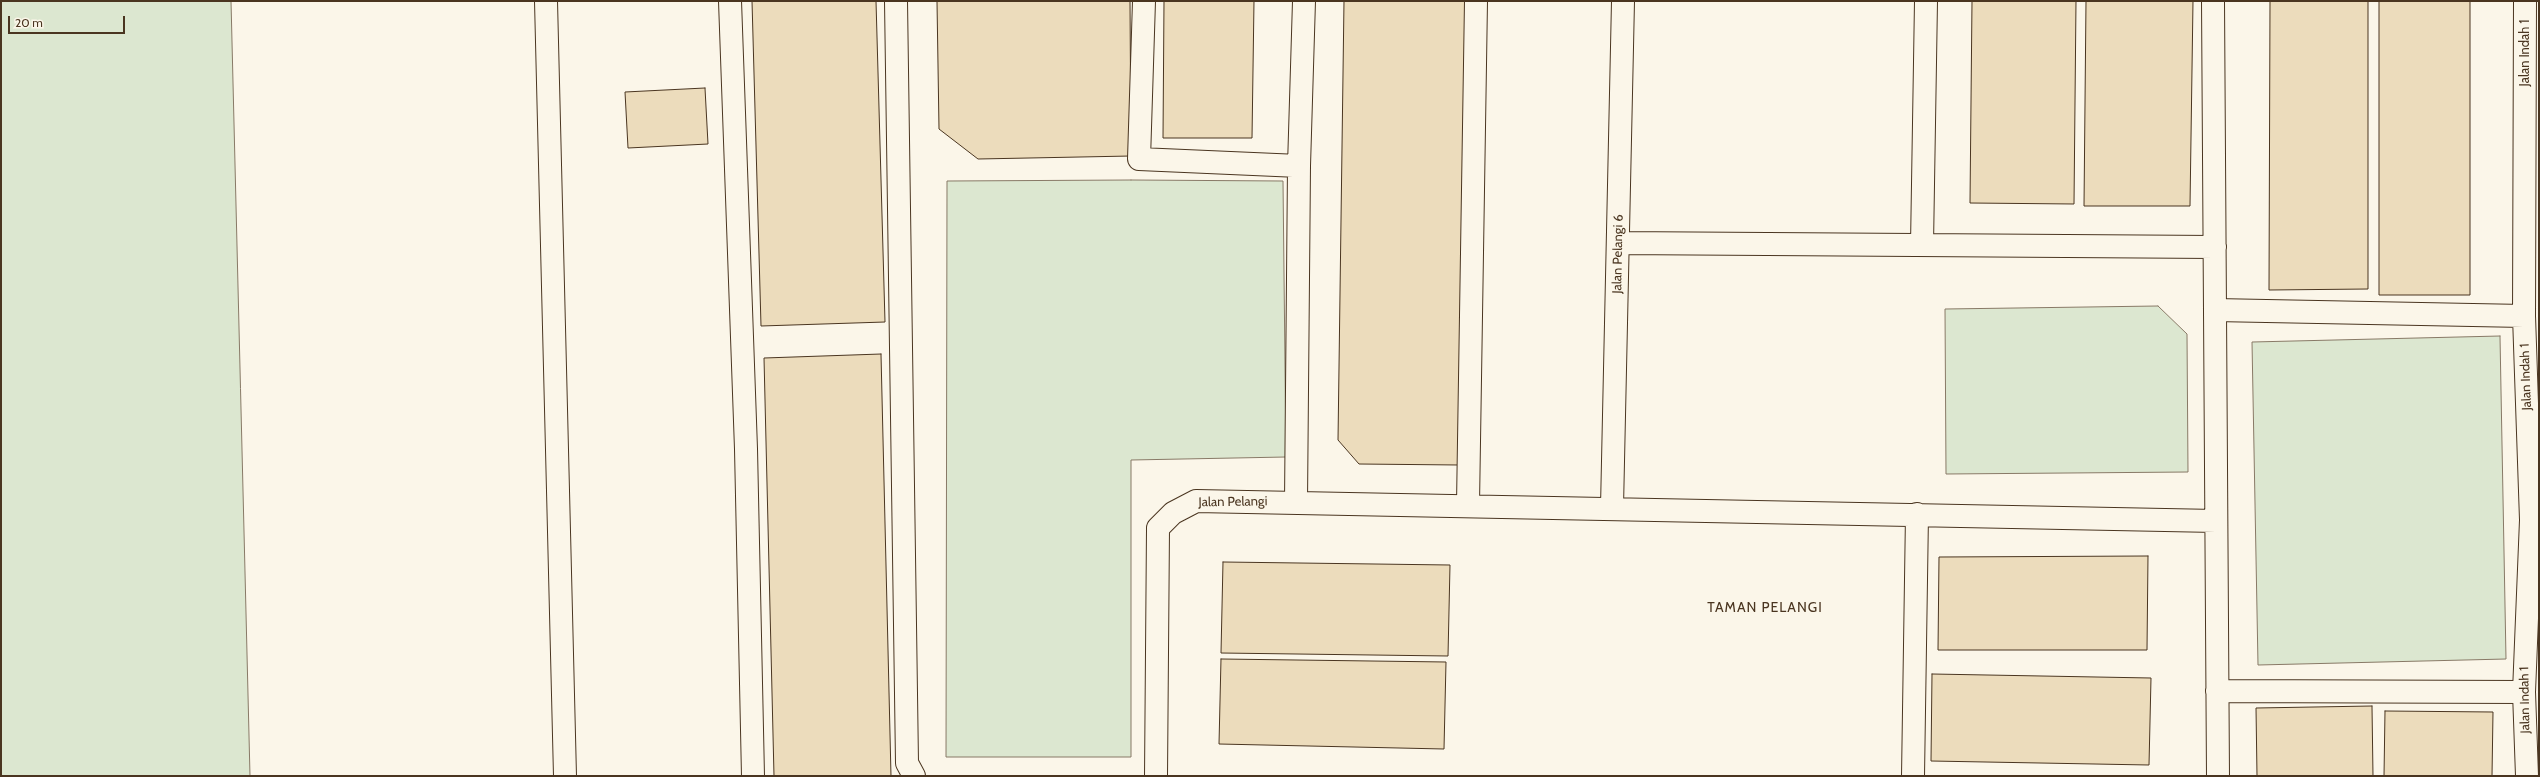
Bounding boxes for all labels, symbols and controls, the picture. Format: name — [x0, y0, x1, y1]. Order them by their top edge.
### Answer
scale bar — [10, 8, 127, 34]
text: 20 m — [15, 15, 43, 30]
street label: Jalan Indah 1 — [2517, 19, 2533, 87]
street label: Jalan Pelangi 6 — [1610, 214, 1626, 294]
street label: Jalan Indah 1 — [2517, 343, 2535, 411]
street label: Jalan Pelangi — [1198, 494, 1268, 510]
district label: TAMAN PELANGI — [1707, 600, 1823, 616]
street label: Jalan Indah 1 — [2517, 666, 2533, 734]

